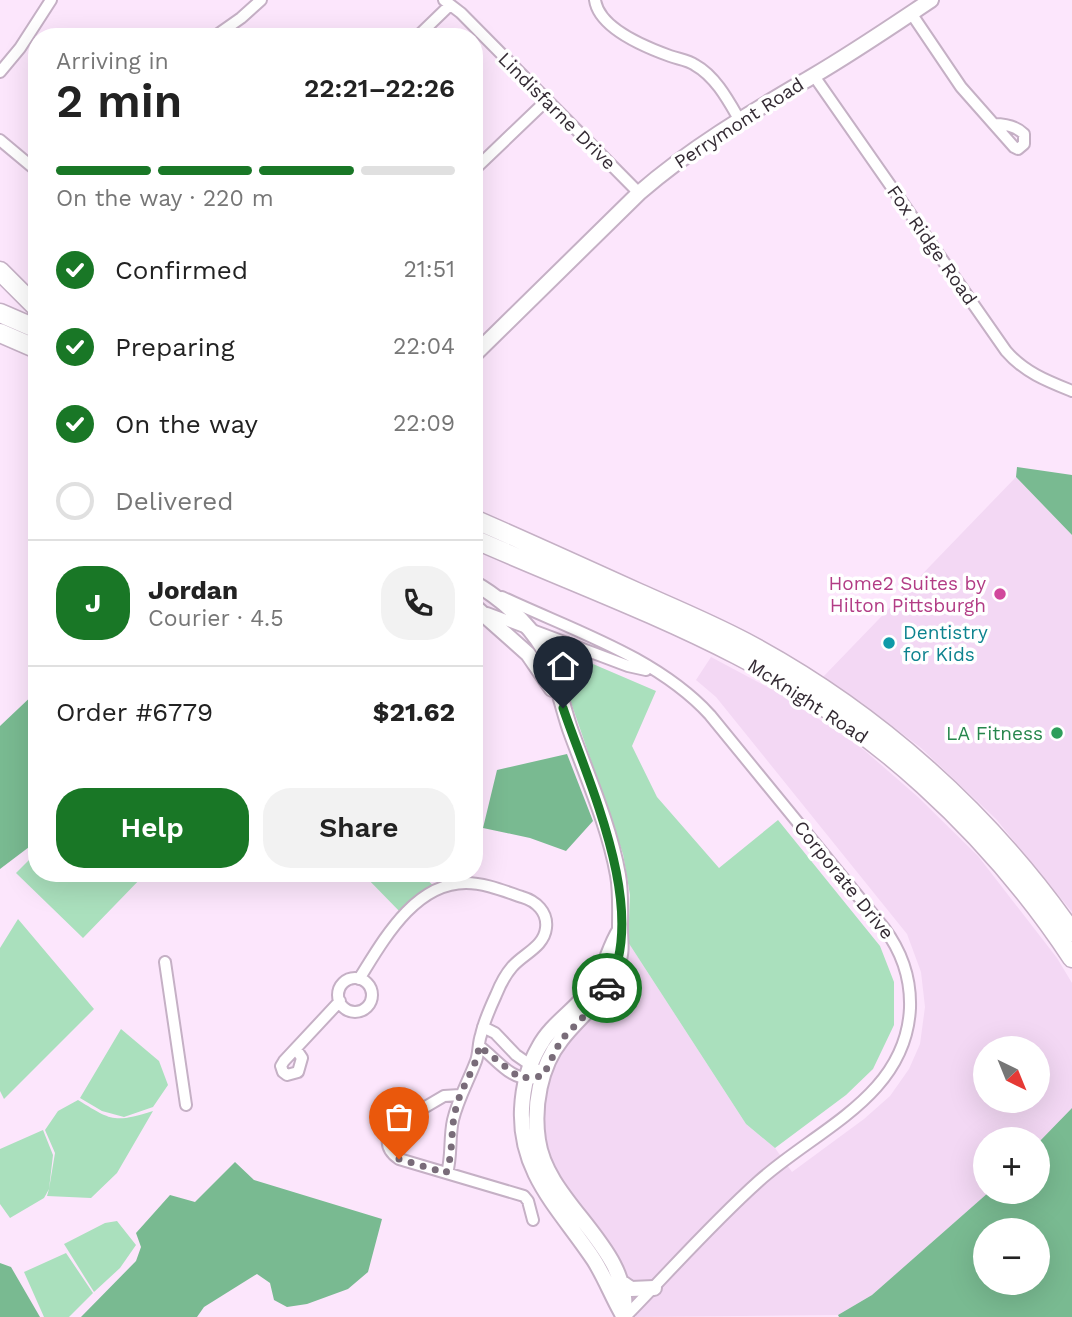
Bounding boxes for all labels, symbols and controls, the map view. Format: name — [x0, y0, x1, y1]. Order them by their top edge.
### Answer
street label: Lindisfarne Drive — [493, 47, 621, 175]
text: Arriving in — [56, 48, 169, 75]
text: 22:21–22:26 — [304, 73, 455, 103]
street label: Perrymont Road — [670, 73, 808, 173]
text: 2 min — [56, 74, 182, 128]
street label: Fox Ridge Road — [882, 181, 982, 309]
text: On the way · 220 m — [56, 185, 274, 212]
icon: check — [56, 251, 94, 289]
text: Confirmed — [115, 255, 248, 285]
text: 21:51 — [403, 256, 455, 283]
icon: check — [56, 328, 94, 366]
text: Preparing — [115, 332, 235, 362]
text: 22:04 — [393, 333, 455, 360]
icon: check — [56, 405, 94, 443]
text: On the way — [115, 409, 258, 439]
text: 22:09 — [393, 410, 455, 437]
text: Delivered — [115, 486, 234, 516]
button: phone — [381, 566, 455, 640]
place label: Home2 Suites by Hilton Pittsburgh — [828, 572, 986, 617]
text: Jordan — [148, 575, 238, 605]
marker: Home2 Suites by Hilton Pittsburgh — [992, 586, 1008, 602]
text: J — [85, 588, 101, 618]
text: Courier · 4.5 — [148, 605, 284, 632]
place label: Dentistry for Kids — [903, 621, 988, 666]
marker: Dentistry for Kids — [881, 635, 897, 651]
pin — [533, 636, 593, 708]
icon: home — [544, 647, 582, 685]
street label: McKnight Road — [744, 654, 872, 748]
text: Order #6779 — [56, 697, 213, 727]
text: $21.62 — [373, 697, 455, 727]
place label: LA Fitness — [946, 722, 1043, 745]
marker: LA Fitness — [1049, 725, 1065, 741]
button: Help — [56, 788, 249, 868]
button: Share — [263, 788, 455, 868]
street label: Corporate Drive — [789, 816, 899, 944]
courier — [572, 953, 642, 1023]
icon: car — [588, 969, 626, 1007]
north arrow — [973, 1036, 1050, 1113]
map controls — [973, 1036, 1050, 1295]
pin — [369, 1087, 429, 1159]
icon: bag — [380, 1098, 418, 1136]
button: + — [973, 1127, 1050, 1204]
button: − — [973, 1218, 1050, 1295]

